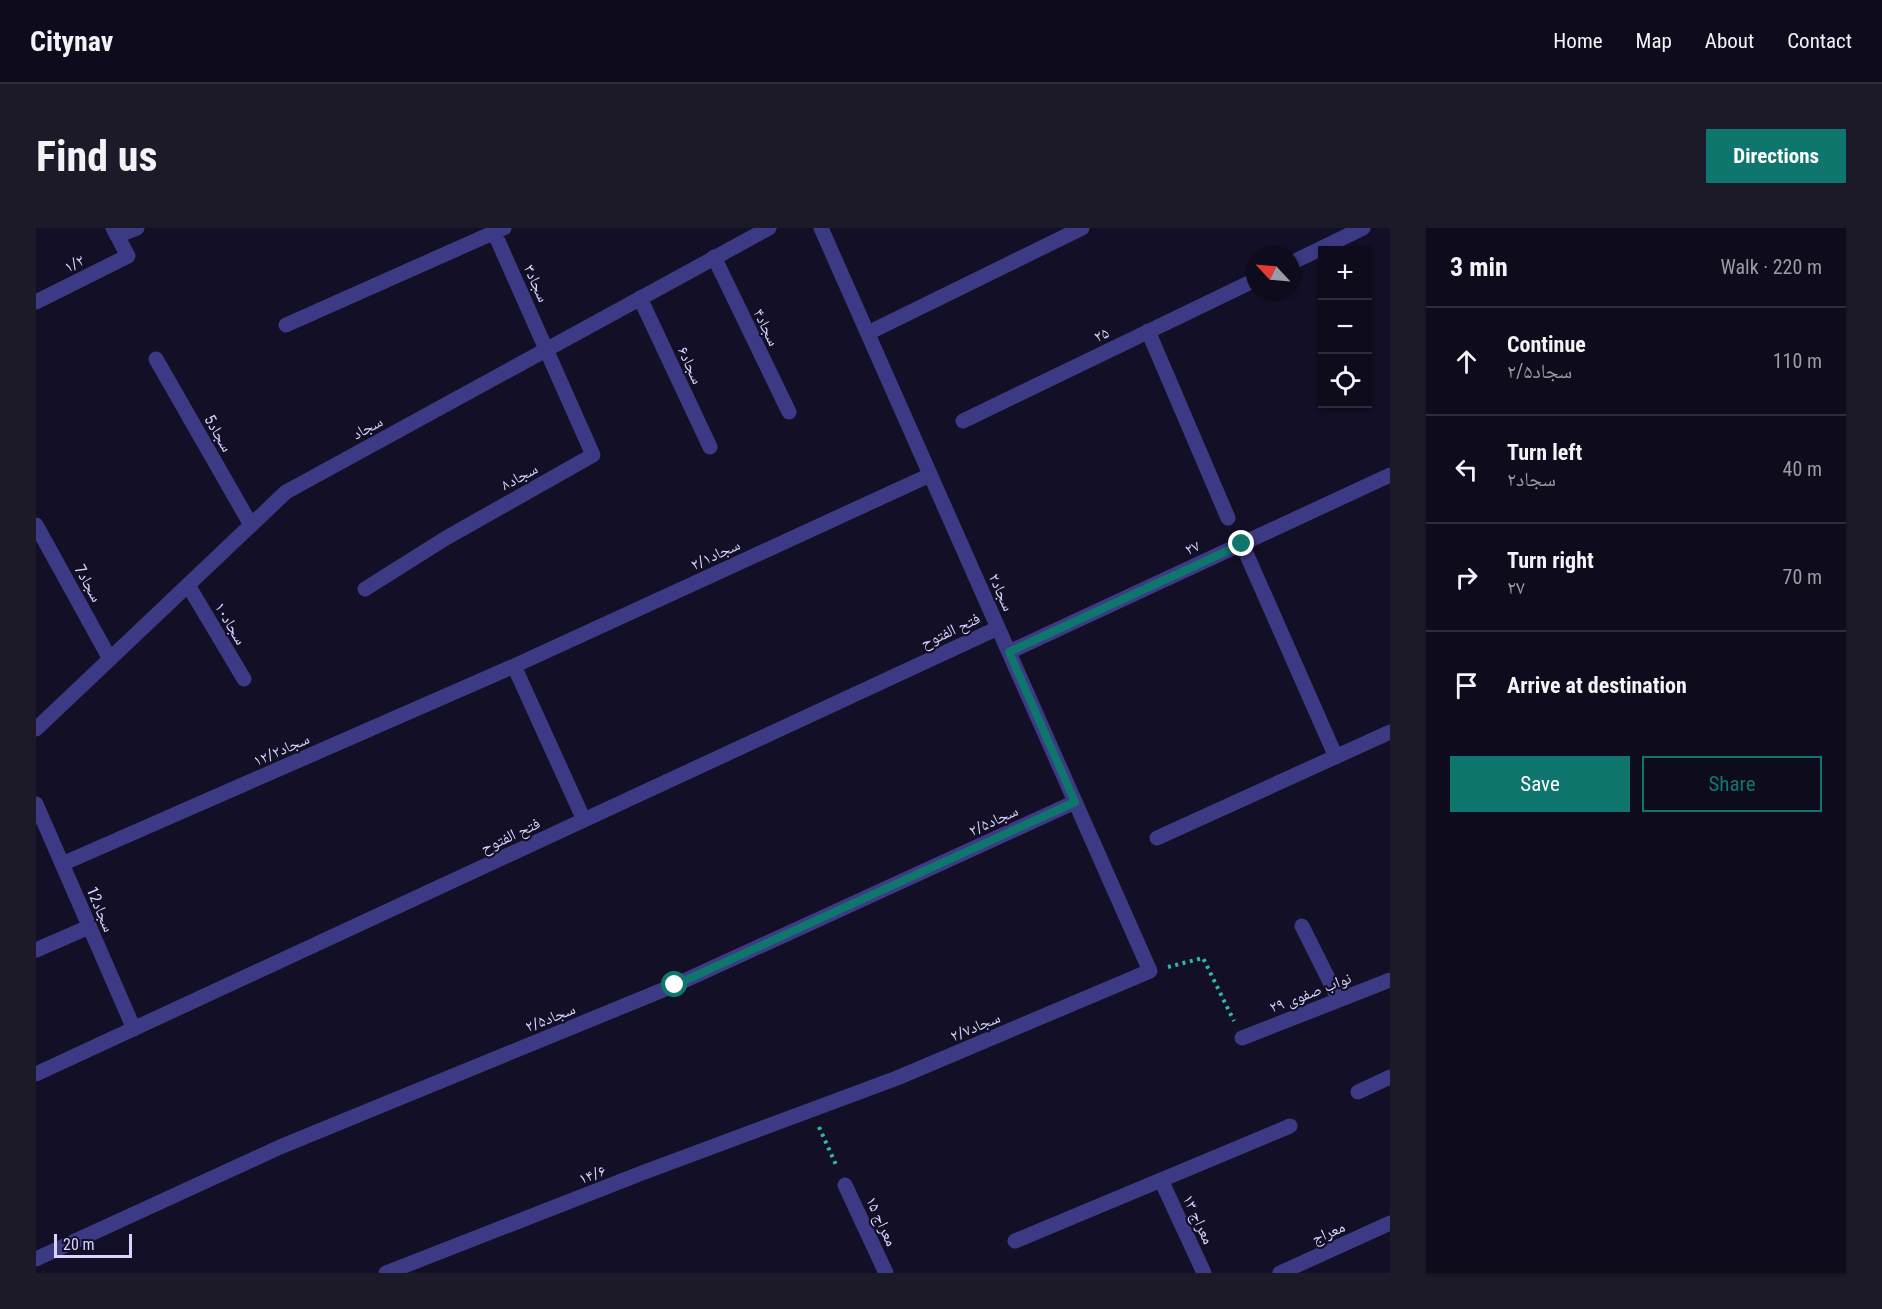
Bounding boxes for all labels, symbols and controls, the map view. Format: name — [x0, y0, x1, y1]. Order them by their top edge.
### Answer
text: Citynav — [30, 25, 113, 58]
text: Home — [1553, 29, 1603, 53]
text: Map — [1636, 29, 1672, 53]
text: About — [1705, 29, 1754, 53]
text: Contact — [1787, 29, 1852, 53]
button: Directions — [1706, 129, 1846, 183]
text: Find us — [36, 132, 157, 181]
north arrow — [1246, 246, 1300, 300]
map controls — [1318, 246, 1372, 408]
button: + — [1318, 246, 1372, 300]
street label: ۱/۲ — [61, 250, 88, 277]
text: 3 min — [1450, 252, 1508, 282]
text: Walk · 220 m — [1721, 255, 1822, 279]
street label: ۳سجاد — [520, 262, 553, 305]
button: − — [1318, 300, 1372, 354]
street label: ۴سجاد — [749, 306, 784, 349]
street label: ۲۵ — [1091, 323, 1112, 346]
text: Continue — [1507, 332, 1586, 357]
street label: ۶سجاد — [674, 344, 707, 387]
icon: ahead — [1450, 345, 1483, 378]
text: 110 m — [1773, 349, 1822, 373]
button: locate — [1318, 354, 1372, 408]
text: ۲/۵سجاد — [1507, 359, 1572, 383]
street label: 5سجاد — [200, 411, 237, 455]
street label: سجاد — [349, 411, 386, 443]
text: Turn left — [1507, 440, 1582, 465]
icon: left — [1450, 453, 1483, 486]
text: 40 m — [1783, 457, 1822, 481]
street label: ۸سجاد — [498, 459, 541, 494]
text: ۲سجاد — [1507, 467, 1556, 491]
route end — [1228, 530, 1254, 556]
street label: ۲/۱سجاد — [688, 535, 743, 574]
street label: ۲۷ — [1182, 536, 1203, 559]
text: Turn right — [1507, 548, 1594, 573]
street label: 7سجاد — [71, 561, 107, 605]
icon: right — [1450, 561, 1483, 594]
text: 70 m — [1783, 565, 1822, 589]
street label: ۲سجاد — [985, 571, 1018, 614]
text: ۲۷ — [1507, 575, 1525, 599]
street label: ۱۰سجاد — [211, 599, 251, 648]
street label: فتح الفتوح — [917, 608, 983, 653]
icon: arrive — [1450, 669, 1483, 702]
text: Arrive at destination — [1507, 673, 1687, 698]
street label: ۱۲/۲سجاد — [250, 729, 312, 770]
button: Save — [1450, 756, 1630, 812]
button: Share — [1642, 756, 1822, 812]
street label: ۲/۵سجاد — [966, 801, 1021, 840]
street label: فتح الفتوح — [477, 813, 543, 858]
street label: 12سجاد — [82, 884, 119, 935]
street label: نواب صفوی ۲۹ — [1267, 968, 1354, 1018]
route start — [661, 971, 687, 997]
street label: ۲/۵سجاد — [522, 999, 578, 1036]
street label: سجاد۲/۷ — [947, 1008, 1003, 1045]
street label: ۱۴/۶ — [576, 1161, 608, 1188]
street label: معراج ۱۳ — [1178, 1191, 1218, 1247]
street label: معراج ۱۵ — [861, 1193, 901, 1249]
street label: معراج — [1309, 1217, 1348, 1249]
scale bar — [54, 1231, 132, 1258]
text: 20 m — [63, 1235, 95, 1254]

